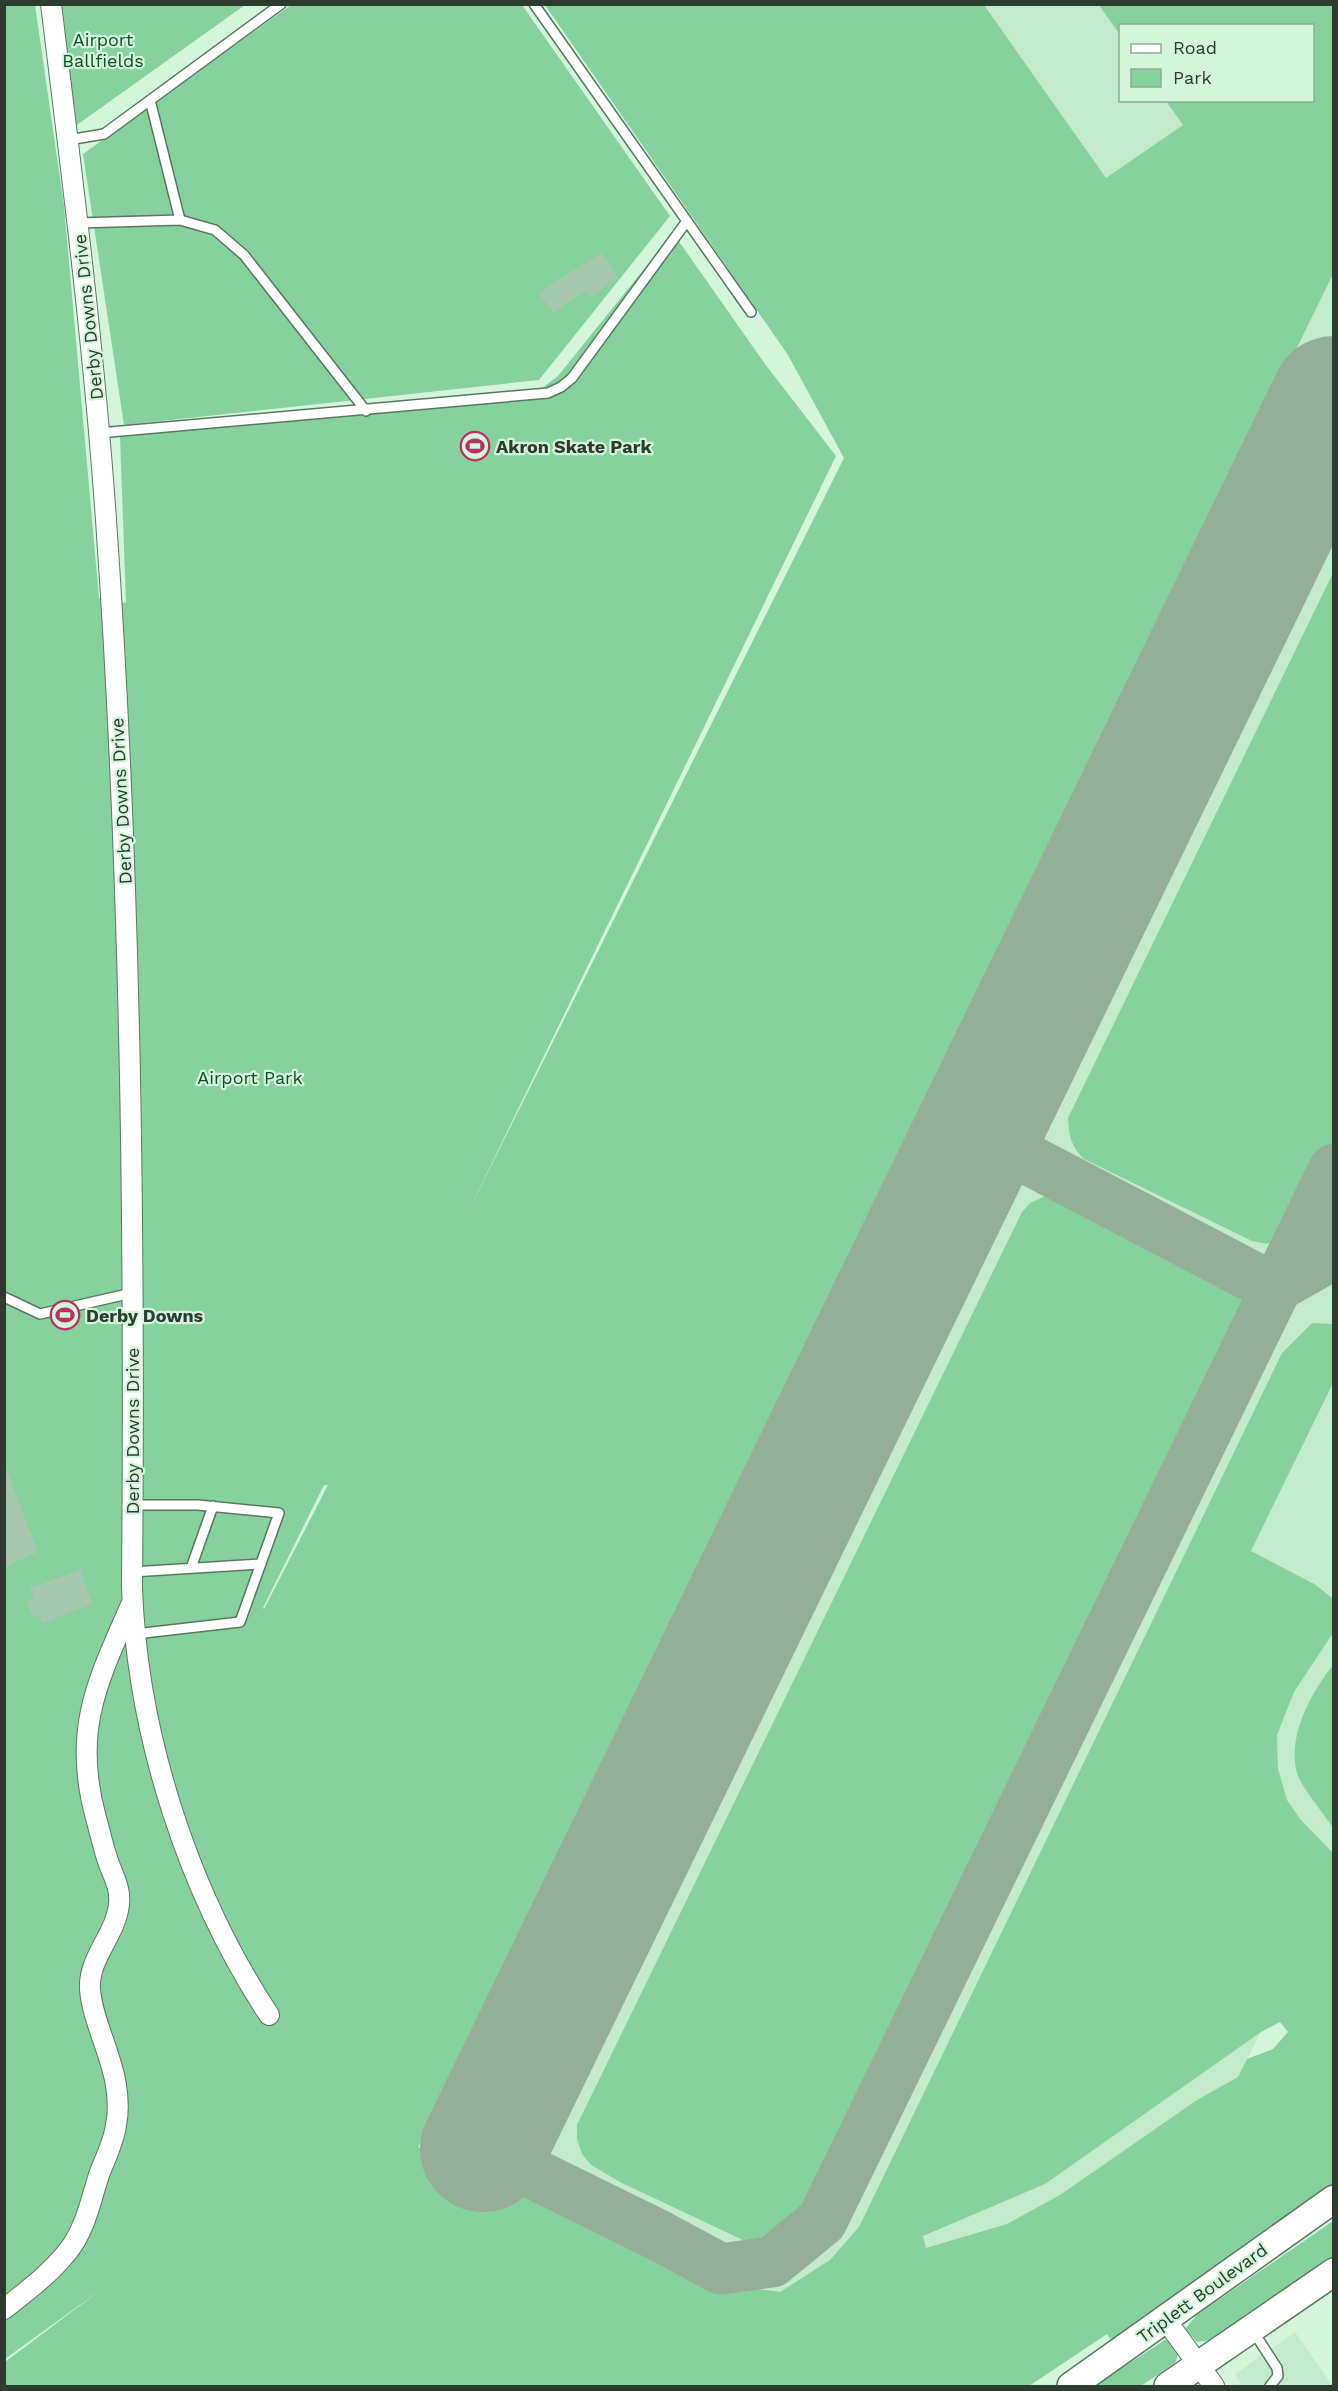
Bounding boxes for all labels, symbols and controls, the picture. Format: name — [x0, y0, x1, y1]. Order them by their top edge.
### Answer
legend — [1119, 24, 1314, 102]
park label: Airport Ballfields — [62, 29, 144, 71]
text: Road — [1173, 37, 1217, 58]
text: Park — [1173, 67, 1212, 88]
street label: Derby Downs Drive — [69, 233, 107, 401]
sports icon: Akron Skate Park — [459, 430, 491, 462]
place label: Akron Skate Park — [496, 436, 653, 457]
street label: Derby Downs Drive — [106, 717, 136, 885]
park label: Airport Park — [197, 1067, 303, 1088]
sports icon: Derby Downs — [49, 1299, 81, 1331]
place label: Derby Downs — [86, 1305, 204, 1326]
street label: Derby Downs Drive — [122, 1348, 143, 1514]
street label: Triplett Boulevard — [1133, 2239, 1271, 2347]

